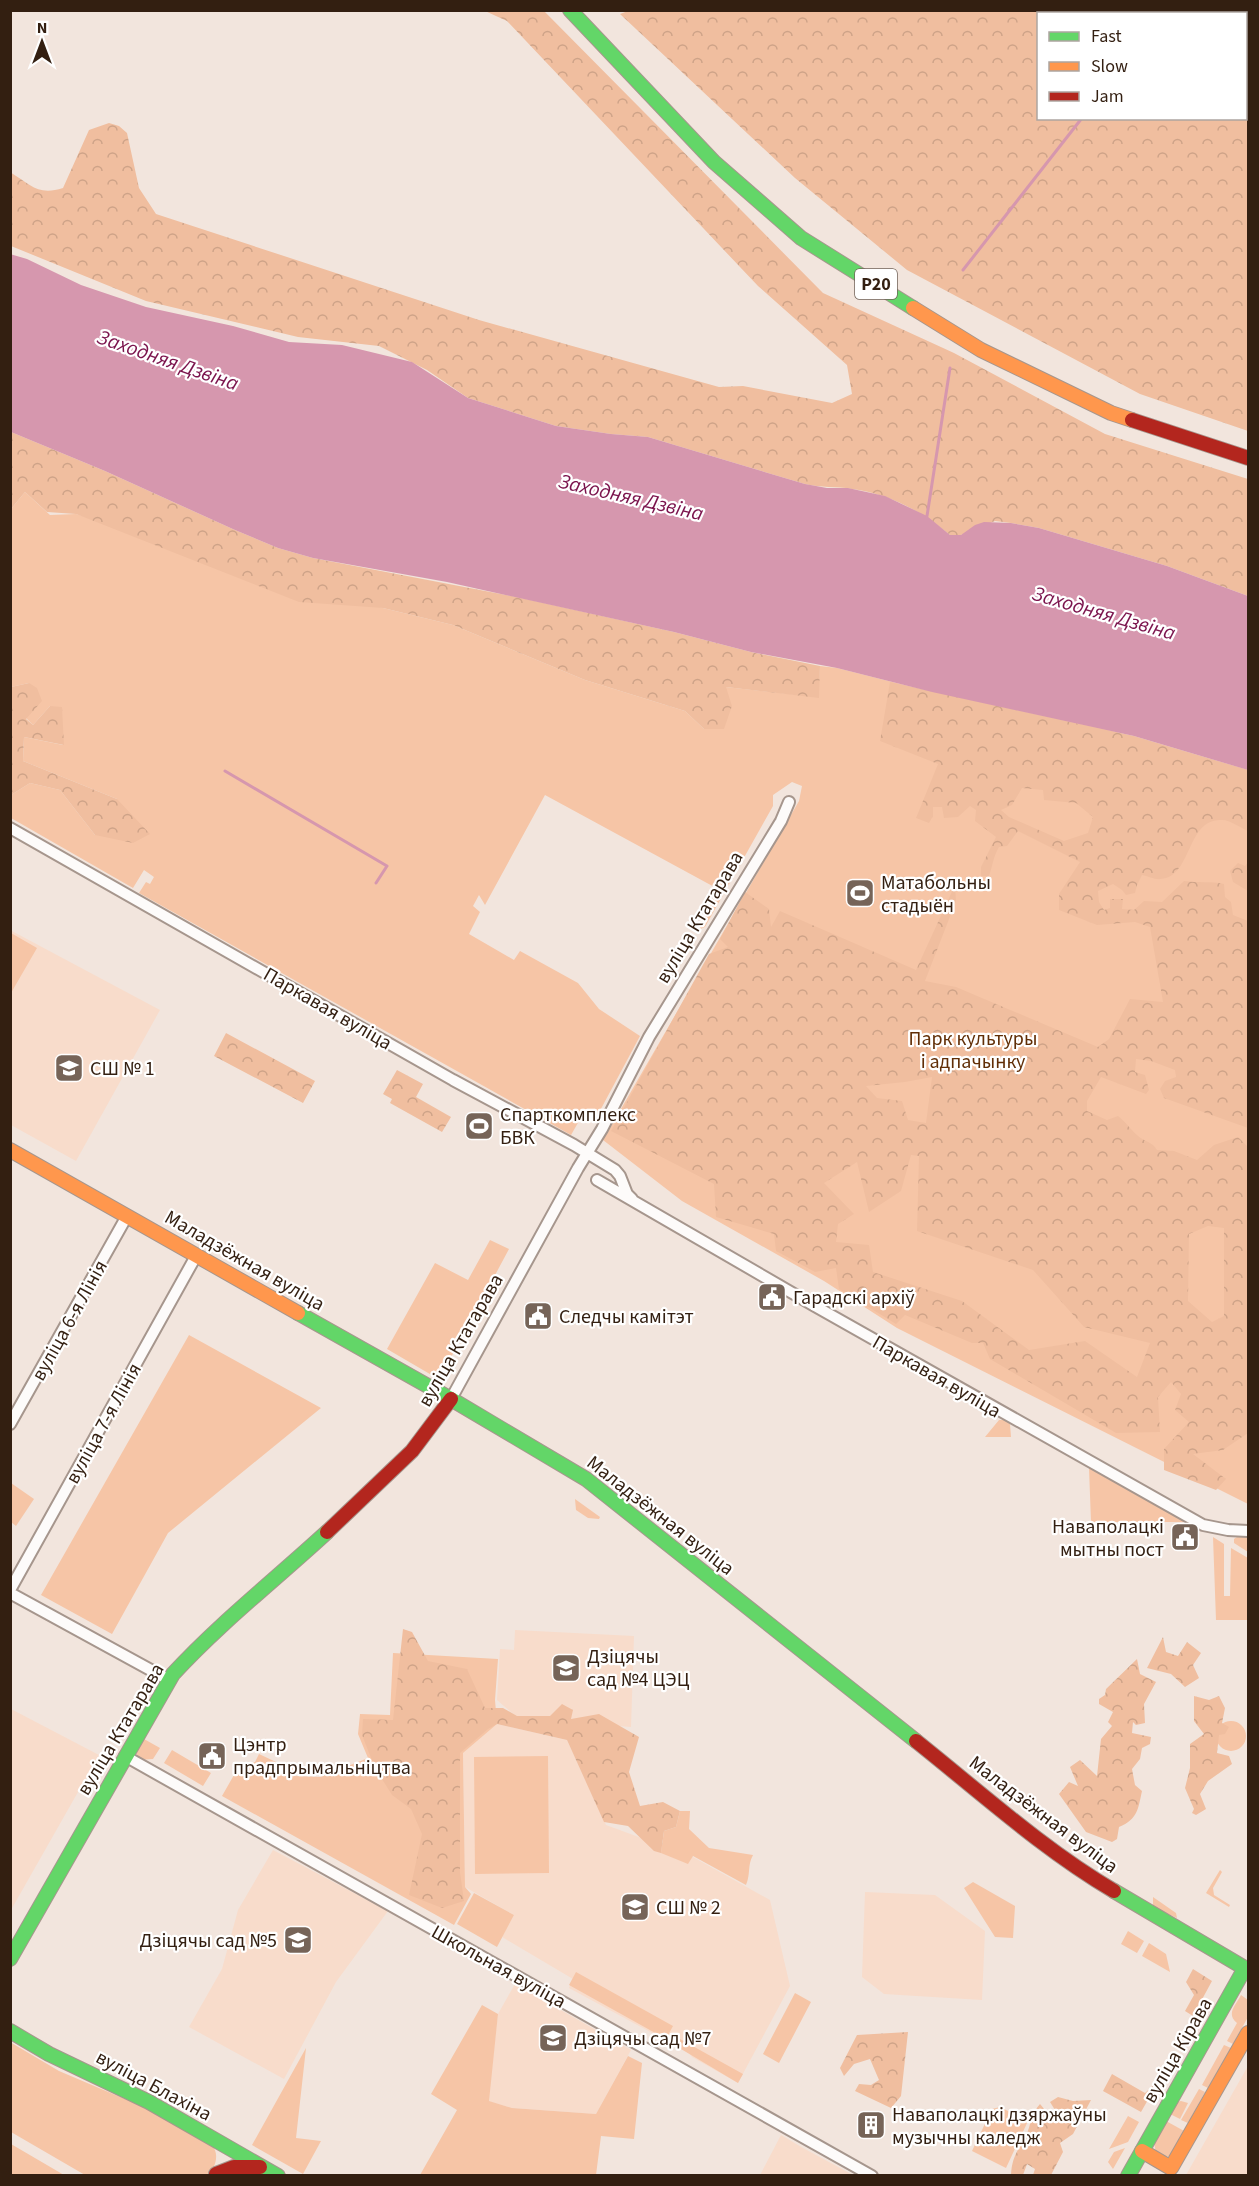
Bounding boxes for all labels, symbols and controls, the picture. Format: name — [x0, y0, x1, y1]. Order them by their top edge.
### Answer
north arrow — [12, 12, 72, 72]
legend — [1037, 12, 1247, 120]
text: N — [37, 17, 47, 39]
text: Fast — [1091, 24, 1122, 49]
text: Slow — [1091, 54, 1128, 79]
text: Jam — [1091, 84, 1124, 109]
road number: Р20 — [855, 269, 897, 299]
water label: Заходняя Дзвіна — [93, 322, 243, 398]
water label: Заходняя Дзвіна — [556, 466, 706, 528]
water label: Заходняя Дзвіна — [1029, 578, 1179, 648]
street label: вуліца Ктатарава — [649, 846, 750, 989]
place label: Матабольны стадыён — [881, 869, 991, 920]
sports icon: Матабольны стадыён — [844, 877, 876, 909]
street label: Паркавая вуліца — [258, 961, 397, 1057]
park label: Парк культуры і адпачынку — [909, 1025, 1037, 1076]
school or university icon: СШ № 1 — [53, 1052, 85, 1084]
place label: СШ № 1 — [90, 1055, 155, 1083]
place label: Спарткомплекс БВК — [500, 1101, 636, 1152]
sports icon: Спарткомплекс БВК — [463, 1110, 495, 1142]
street label: Маладзёжная вуліца — [159, 1204, 330, 1318]
street label: вуліца 6-я Лінія — [25, 1255, 115, 1386]
street label: вуліца Ктатарава — [411, 1269, 510, 1412]
public building icon: Гарадскі архіў — [756, 1281, 788, 1313]
place label: Гарадскі архіў — [793, 1284, 915, 1312]
public building icon: Следчы камітэт — [522, 1300, 554, 1332]
place label: Следчы камітэт — [559, 1303, 694, 1331]
street label: Паркавая вуліца — [867, 1329, 1006, 1425]
street label: вуліца 7-я Лінія — [59, 1358, 149, 1489]
street label: Маладзёжная вуліца — [581, 1449, 740, 1582]
place label: Наваполацкі мытны пост — [1052, 1513, 1164, 1564]
public building icon: Наваполацкі мытны пост — [1169, 1521, 1201, 1553]
place label: Дзіцячы сад №4 ЦЭЦ — [587, 1643, 690, 1694]
school or university icon: Дзіцячы сад №4 ЦЭЦ — [550, 1652, 582, 1684]
street label: вуліца Ктатарава — [70, 1658, 171, 1801]
place label: Цэнтр прадпрымальніцтва — [233, 1731, 411, 1782]
public building icon: Цэнтр прадпрымальніцтва — [196, 1740, 228, 1772]
street label: Маладзёжная вуліца — [963, 1749, 1124, 1880]
school or university icon: СШ № 2 — [619, 1891, 651, 1923]
place label: СШ № 2 — [656, 1894, 721, 1922]
street label: Школьная вуліца — [426, 1918, 571, 2016]
school or university icon: Дзіцячы сад №5 — [282, 1924, 314, 1956]
place label: Дзіцячы сад №5 — [140, 1927, 277, 1955]
street label: вуліца Кірава — [1136, 1992, 1219, 2109]
school or university icon: Дзіцячы сад №7 — [537, 2022, 569, 2054]
place label: Дзіцячы сад №7 — [574, 2025, 711, 2053]
street label: вуліца Блахіна — [91, 2044, 216, 2128]
place label: Наваполацкі дзяржаўны музычны каледж — [892, 2101, 1107, 2152]
building icon: Наваполацкі дзяржаўны музычны каледж — [855, 2109, 887, 2141]

